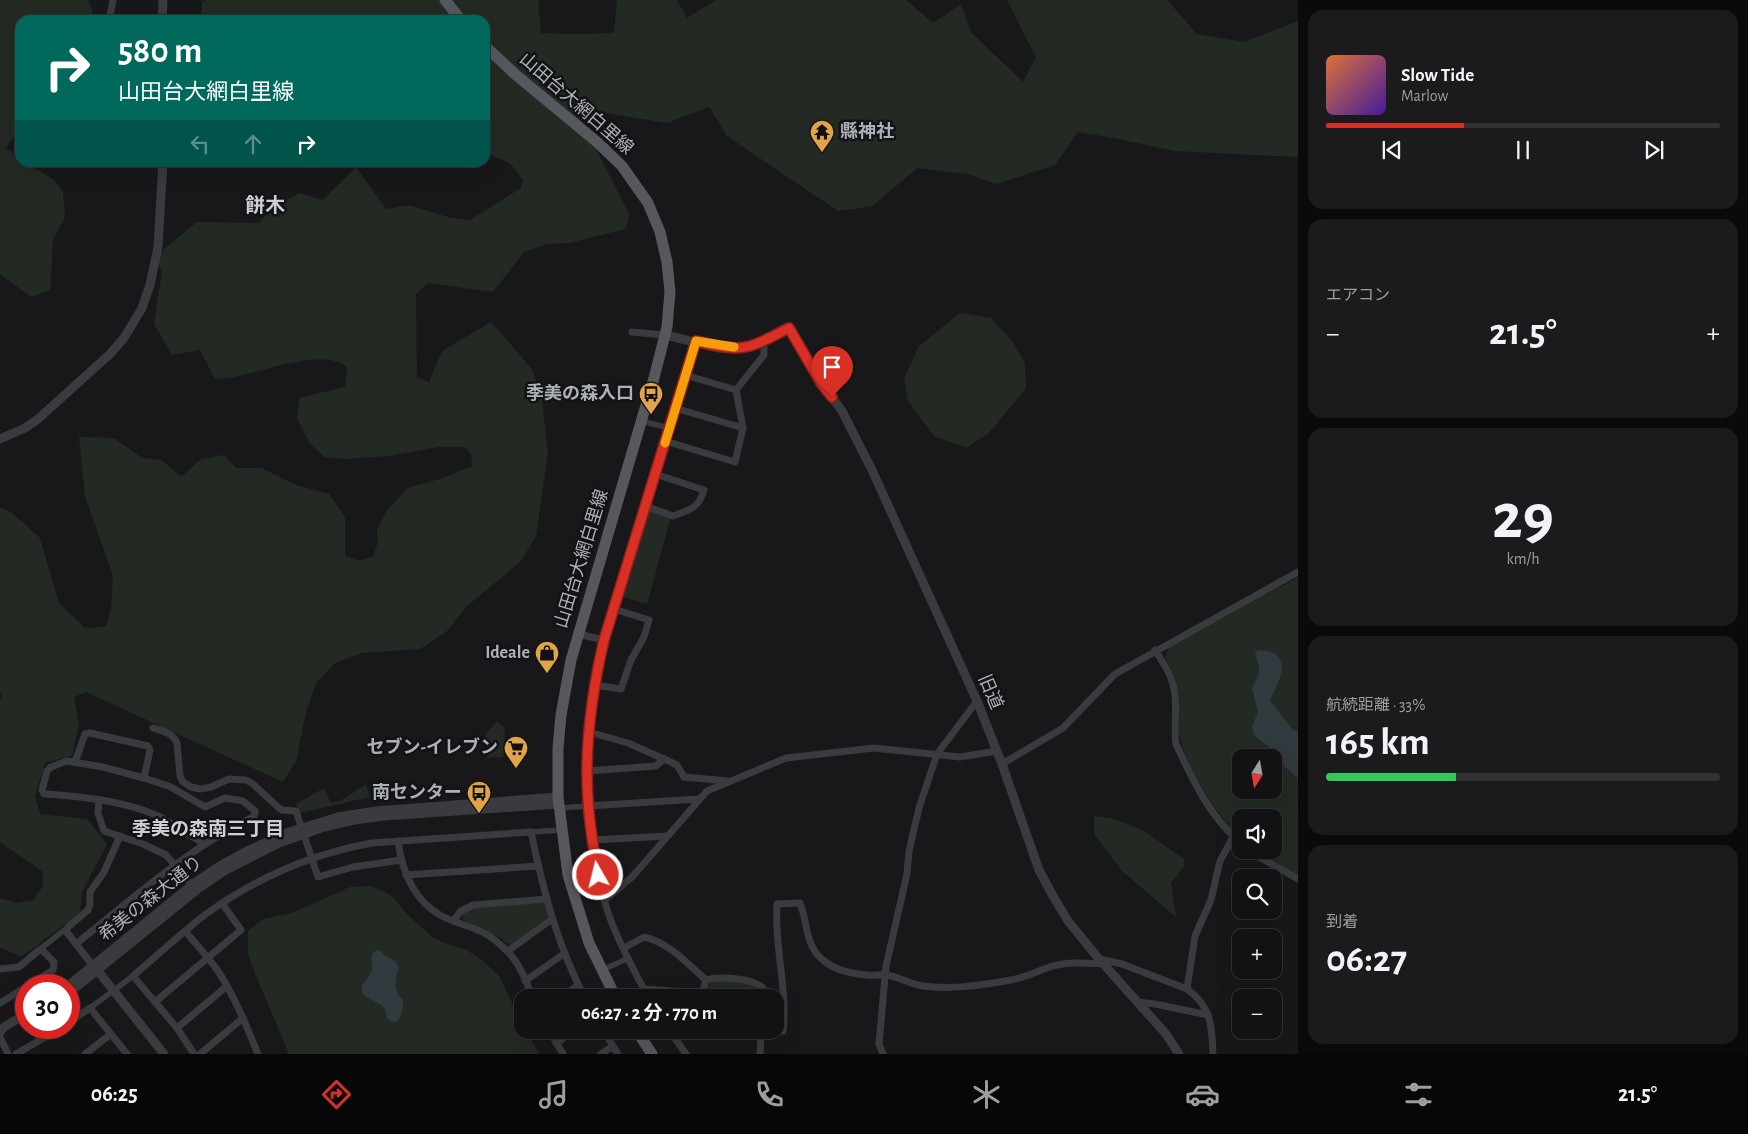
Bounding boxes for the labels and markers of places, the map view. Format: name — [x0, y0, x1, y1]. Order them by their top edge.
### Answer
temple icon: 縣神社 — [809, 119, 835, 153]
place label: 縣神社 — [840, 121, 894, 141]
pin — [811, 346, 853, 397]
bus stop icon: 季美の森入口 — [638, 381, 664, 415]
place label: 季美の森入口 — [526, 383, 634, 403]
shop icon: Ideale — [534, 640, 560, 674]
place label: Ideale — [485, 644, 530, 662]
supermarket icon: セブン-イレブン — [503, 735, 529, 769]
place label: セブン-イレブン — [367, 737, 498, 757]
bus stop icon: 南センター — [466, 780, 492, 814]
place label: 南センター — [372, 783, 462, 802]

